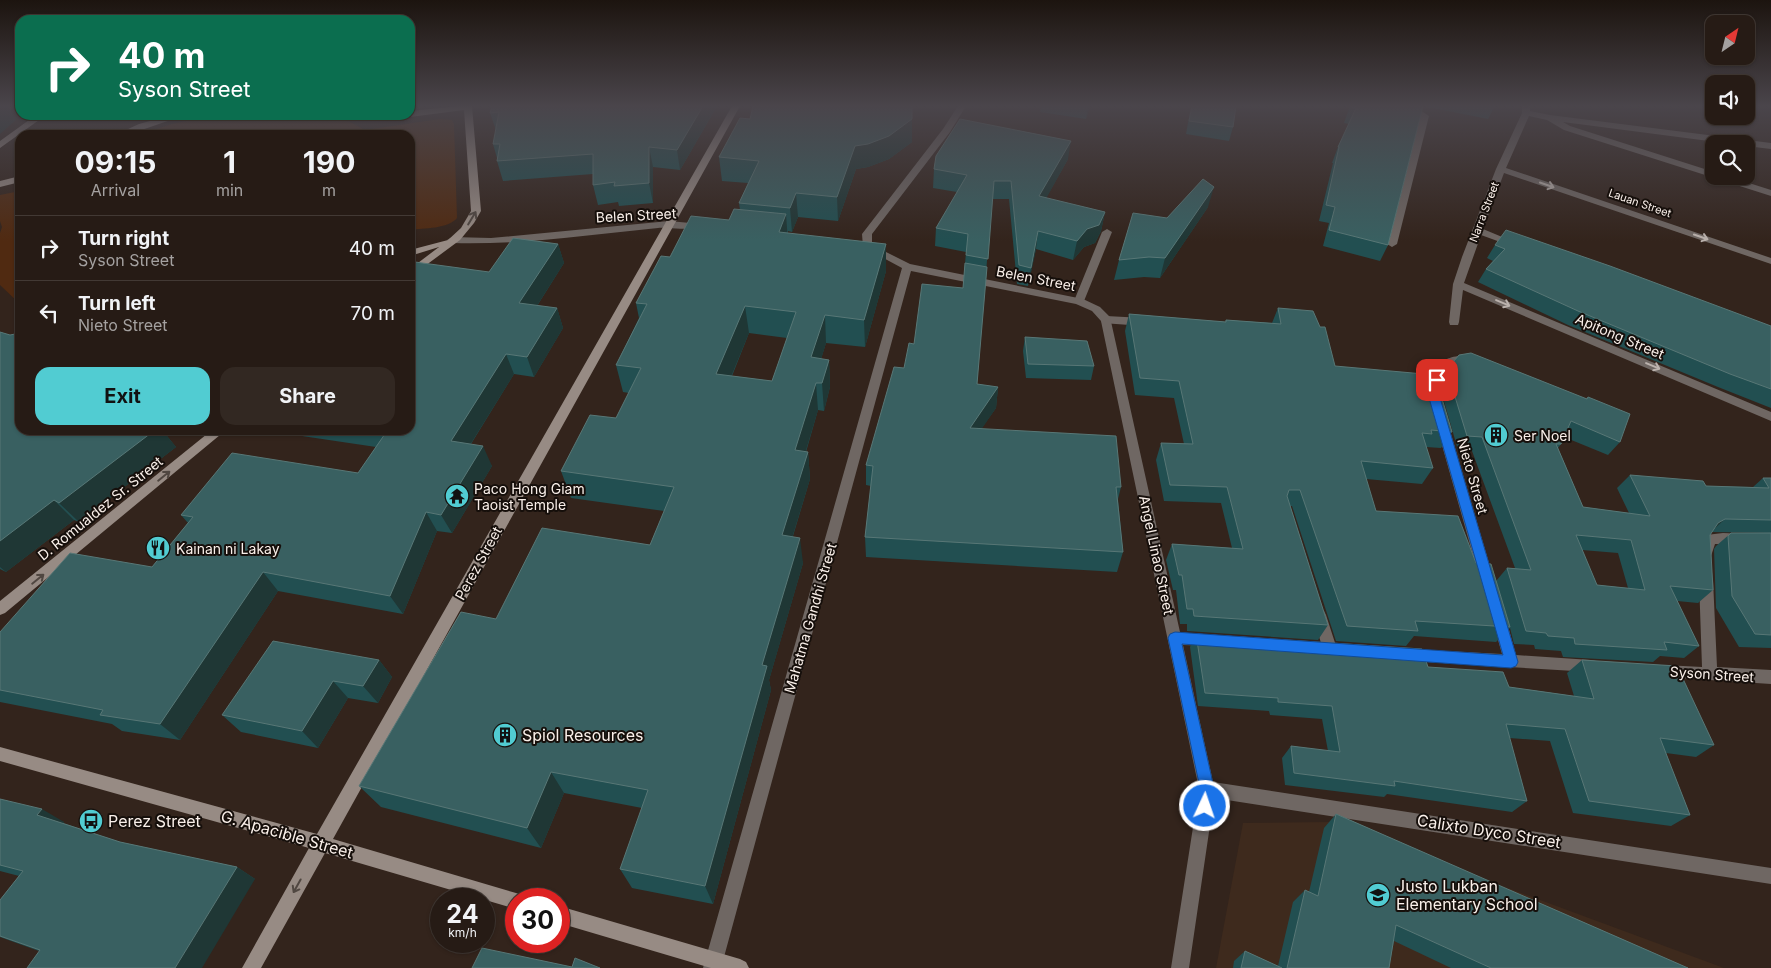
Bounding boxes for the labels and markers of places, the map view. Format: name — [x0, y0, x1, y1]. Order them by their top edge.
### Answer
pin — [1416, 359, 1458, 401]
building icon: Ser Noel — [1483, 422, 1509, 448]
place label: Ser Noel — [1514, 427, 1571, 444]
place label: Paco Hong Giam Taoist Temple — [474, 480, 585, 513]
temple icon: Paco Hong Giam Taoist Temple — [444, 483, 470, 509]
restaurant icon: Kainan ni Lakay — [145, 535, 171, 561]
place label: Kainan ni Lakay — [176, 540, 280, 557]
building icon: Spiol Resources — [492, 722, 518, 748]
place label: Spiol Resources — [522, 725, 643, 745]
bus stop icon: Perez Street — [78, 808, 104, 834]
place label: Perez Street — [108, 811, 201, 831]
place label: Justo Lukban Elementary School — [1396, 876, 1538, 914]
school or university icon: Justo Lukban Elementary School — [1365, 882, 1391, 908]

